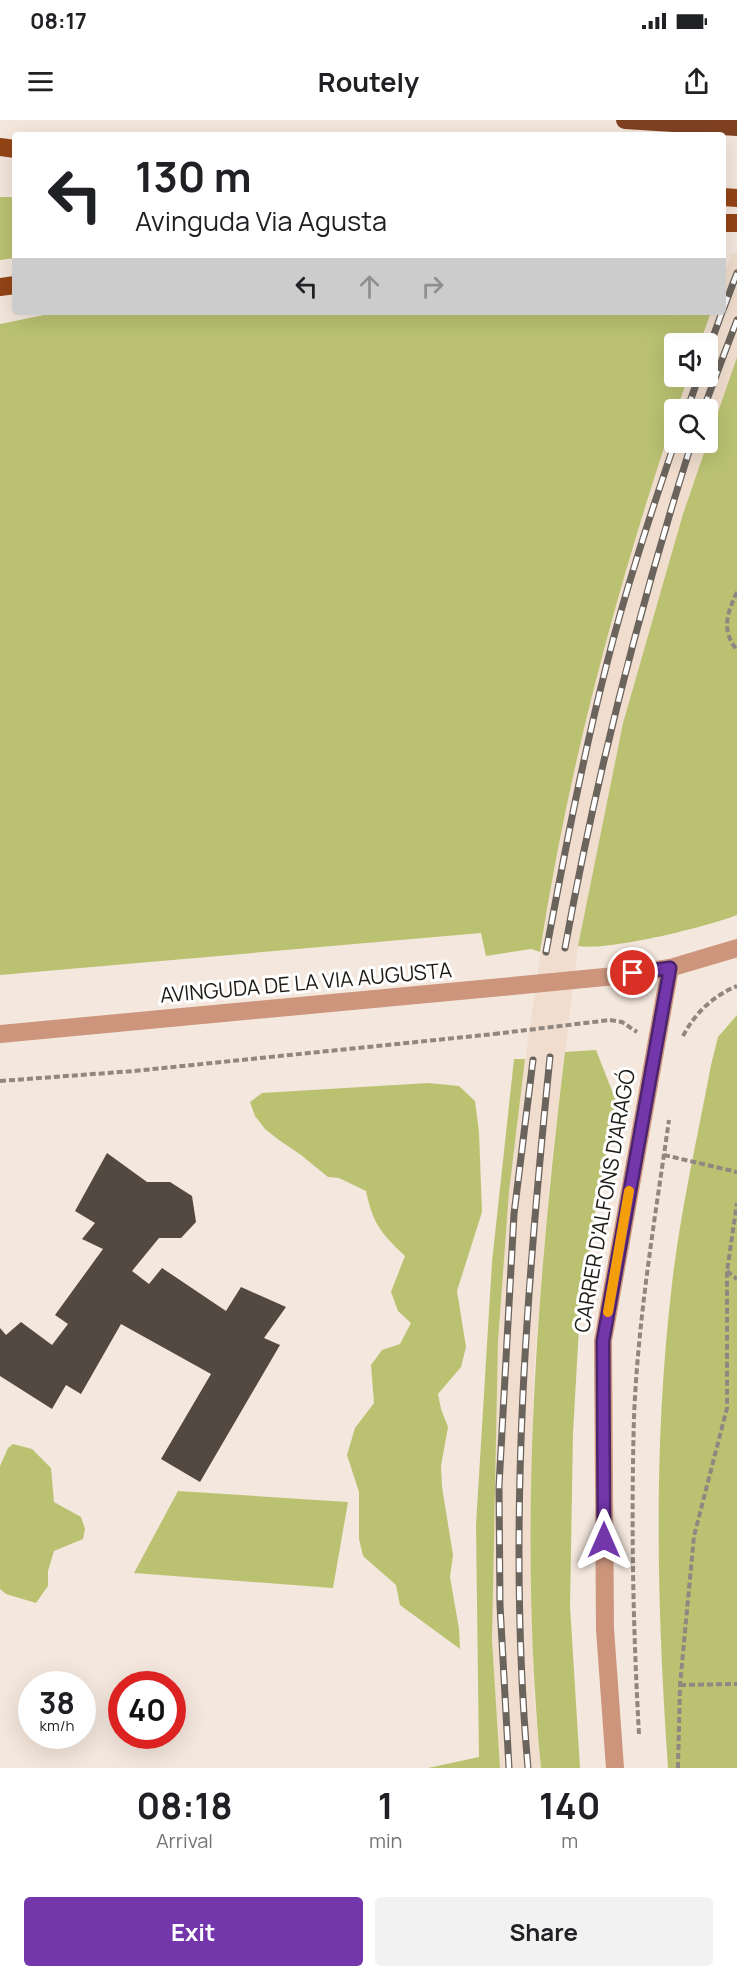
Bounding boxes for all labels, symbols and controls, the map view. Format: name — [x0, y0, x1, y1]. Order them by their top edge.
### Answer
text: 08:17 — [30, 6, 87, 36]
text: Routely — [318, 63, 419, 100]
icon: menu — [24, 65, 57, 98]
icon: share — [680, 65, 713, 98]
text: 130 m — [135, 147, 252, 205]
icon: left — [36, 156, 114, 234]
text: Avinguda Via Agusta — [135, 202, 387, 239]
icon: left — [290, 270, 323, 303]
icon: ahead — [353, 270, 386, 303]
icon: right — [416, 270, 449, 303]
map controls — [664, 333, 718, 453]
button: sound — [664, 333, 718, 387]
button: search — [664, 399, 718, 453]
pin — [607, 947, 658, 998]
street label: AVINGUDA DE LA VIA AUGUSTA — [159, 955, 453, 1009]
icon: arrive — [616, 956, 649, 989]
street label: CARRER D'ALFONS D'ARAGÓ — [567, 1067, 641, 1335]
position arrow — [572, 1508, 636, 1572]
speed limit sign: 40 — [108, 1671, 186, 1749]
text: 38 — [39, 1682, 75, 1723]
text: km/h — [40, 1715, 74, 1736]
text: 08:18 — [137, 1781, 232, 1830]
text: 1 — [378, 1781, 394, 1830]
text: 140 — [539, 1781, 600, 1830]
text: Arrival — [156, 1827, 213, 1854]
text: min — [369, 1827, 403, 1854]
text: m — [561, 1827, 578, 1854]
button: Exit — [24, 1897, 363, 1966]
button: Share — [375, 1897, 713, 1966]

